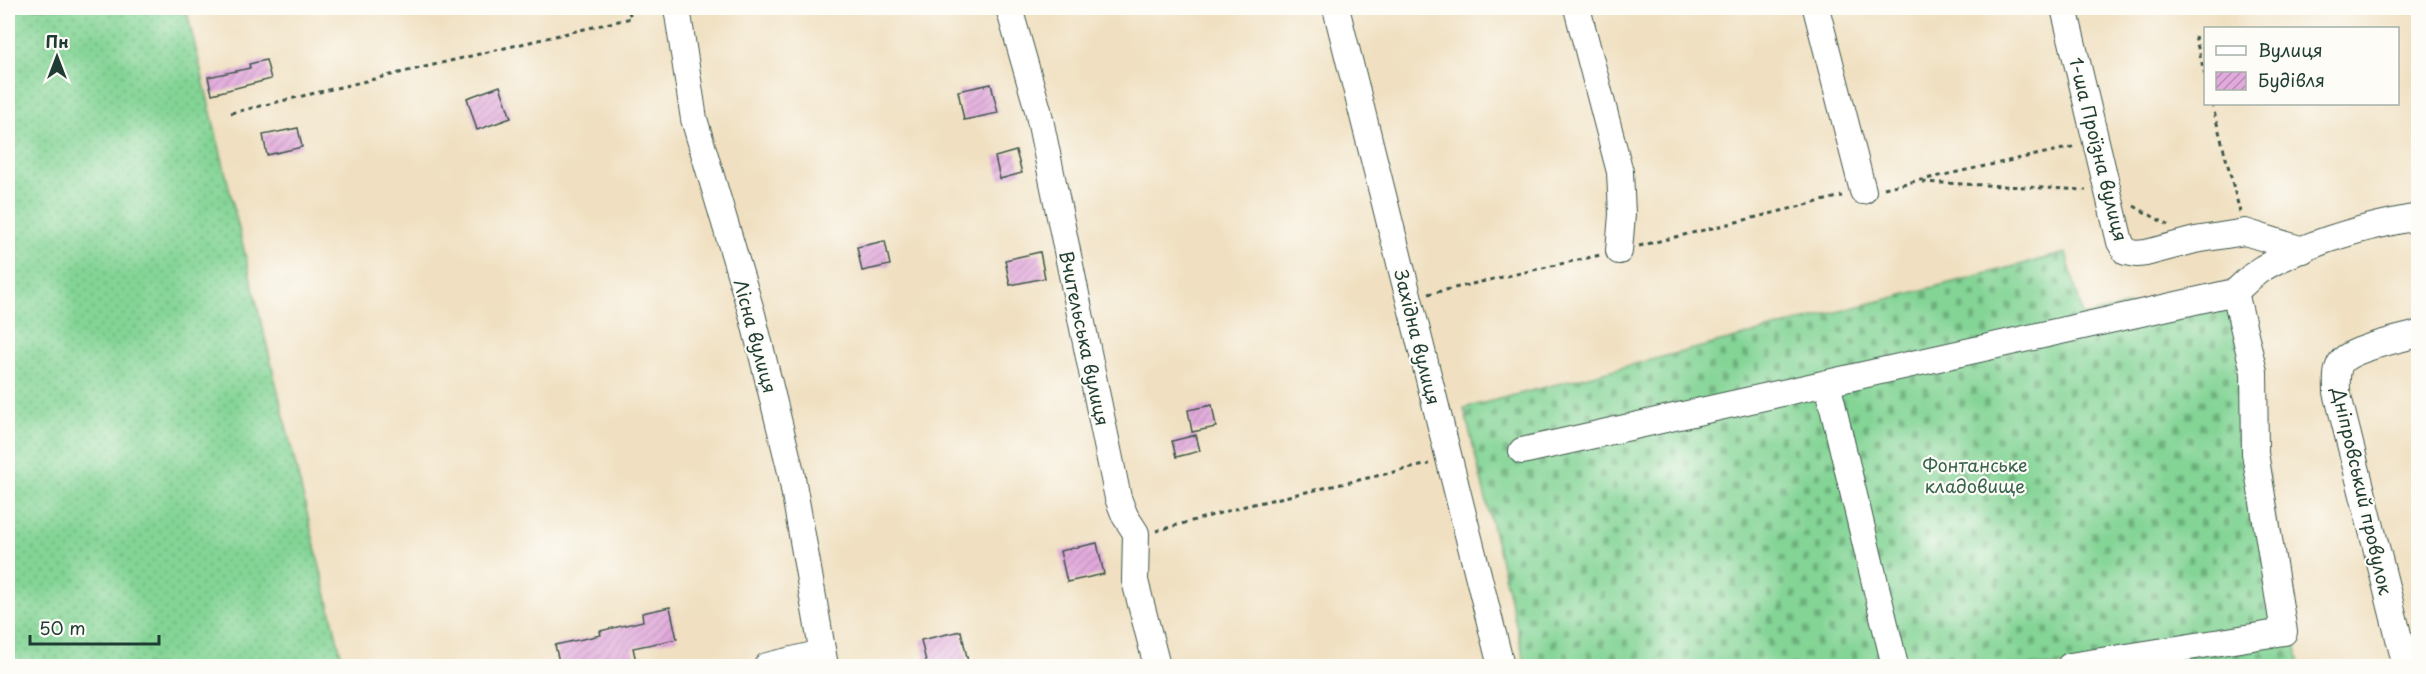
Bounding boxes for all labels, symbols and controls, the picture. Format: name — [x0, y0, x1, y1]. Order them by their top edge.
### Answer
north arrow — [27, 27, 87, 87]
legend — [2204, 27, 2399, 105]
text: Пн — [45, 29, 69, 53]
text: Вулиця — [2258, 36, 2323, 63]
street label: 1-ша Проїзна вулиця — [2063, 54, 2135, 244]
text: Будівля — [2258, 66, 2325, 93]
street label: Вчительська вулиця — [1053, 248, 1117, 428]
street label: Західна вулиця — [1388, 267, 1448, 407]
street label: Лісна вулиця — [728, 276, 784, 396]
street label: Дніпровський провулок — [2326, 384, 2400, 598]
park label: Фонтанське кладовище — [1922, 451, 2028, 499]
scale bar — [30, 608, 159, 646]
text: 50 m — [39, 614, 86, 641]

